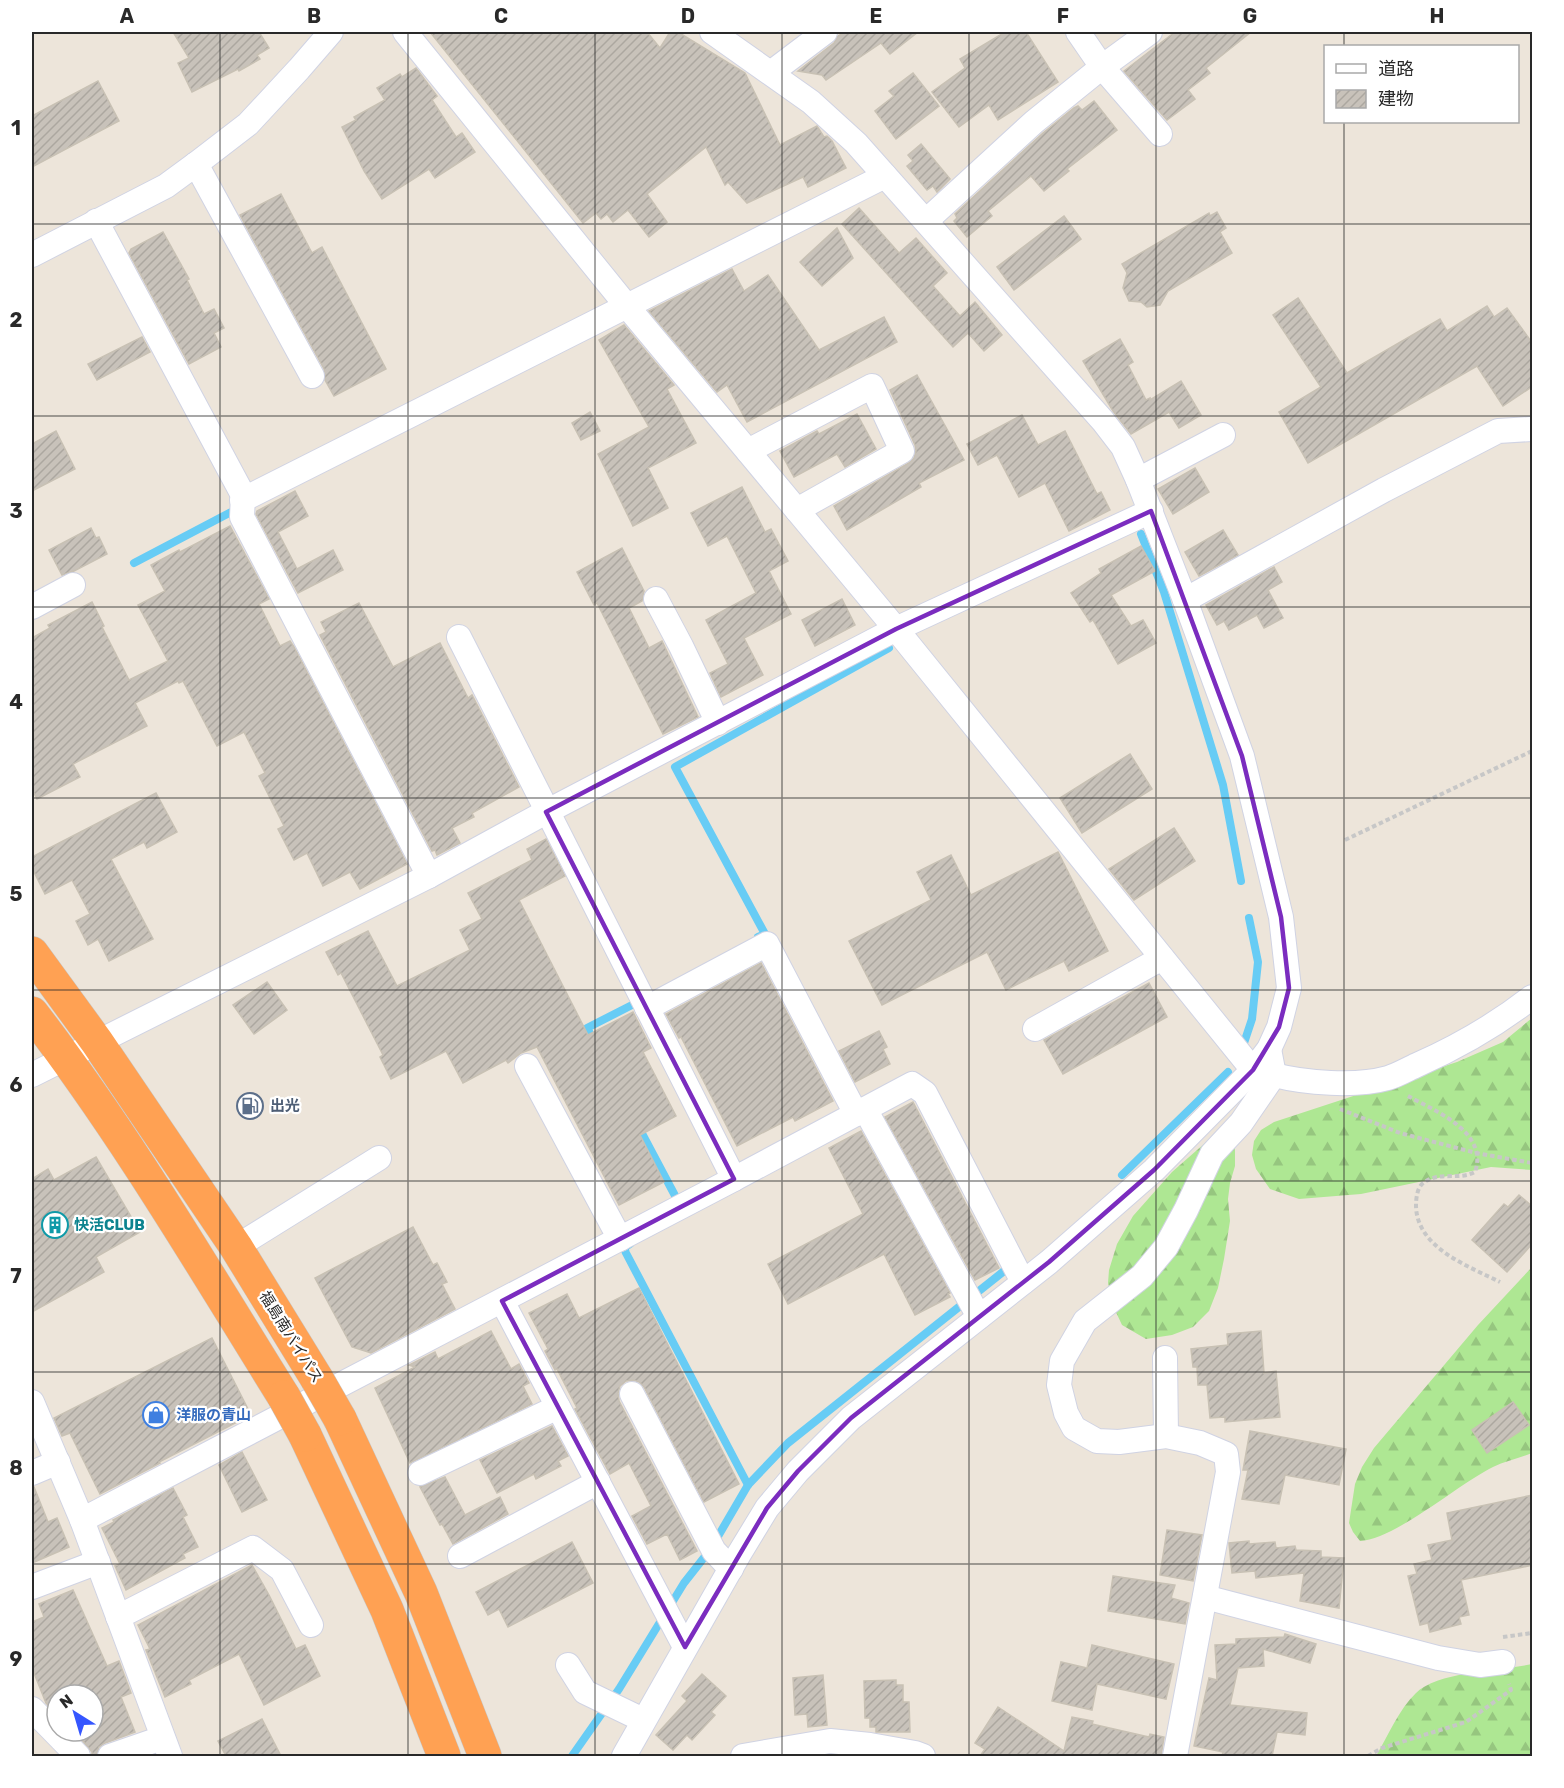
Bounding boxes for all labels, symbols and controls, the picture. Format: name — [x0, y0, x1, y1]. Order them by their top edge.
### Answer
text: A — [120, 4, 135, 28]
text: B — [307, 4, 321, 28]
text: C — [494, 4, 508, 28]
text: D — [681, 4, 695, 28]
text: E — [870, 4, 882, 28]
text: F — [1057, 4, 1069, 28]
text: G — [1243, 4, 1257, 28]
text: H — [1430, 4, 1444, 28]
legend — [1324, 45, 1519, 123]
text: 道路 — [1378, 58, 1414, 80]
text: 建物 — [1378, 88, 1414, 110]
text: 1 — [11, 116, 21, 140]
text: 2 — [10, 308, 23, 332]
text: 3 — [9, 499, 23, 523]
text: 4 — [9, 690, 23, 714]
text: 5 — [10, 882, 23, 906]
text: 6 — [9, 1073, 23, 1097]
fuel station icon: 出光 — [235, 1091, 265, 1121]
place label: 出光 — [270, 1097, 300, 1115]
building icon: 快活CLUB — [40, 1210, 70, 1240]
place label: 快活CLUB — [74, 1216, 145, 1234]
text: 7 — [10, 1264, 22, 1288]
street label: 福島南バイパス — [256, 1288, 326, 1386]
shop icon: 洋服の青山 — [141, 1400, 171, 1430]
place label: 洋服の青山 — [176, 1406, 251, 1424]
text: 8 — [9, 1456, 23, 1480]
text: 9 — [10, 1647, 23, 1671]
north arrow — [45, 1683, 105, 1743]
text: N — [56, 1690, 77, 1712]

